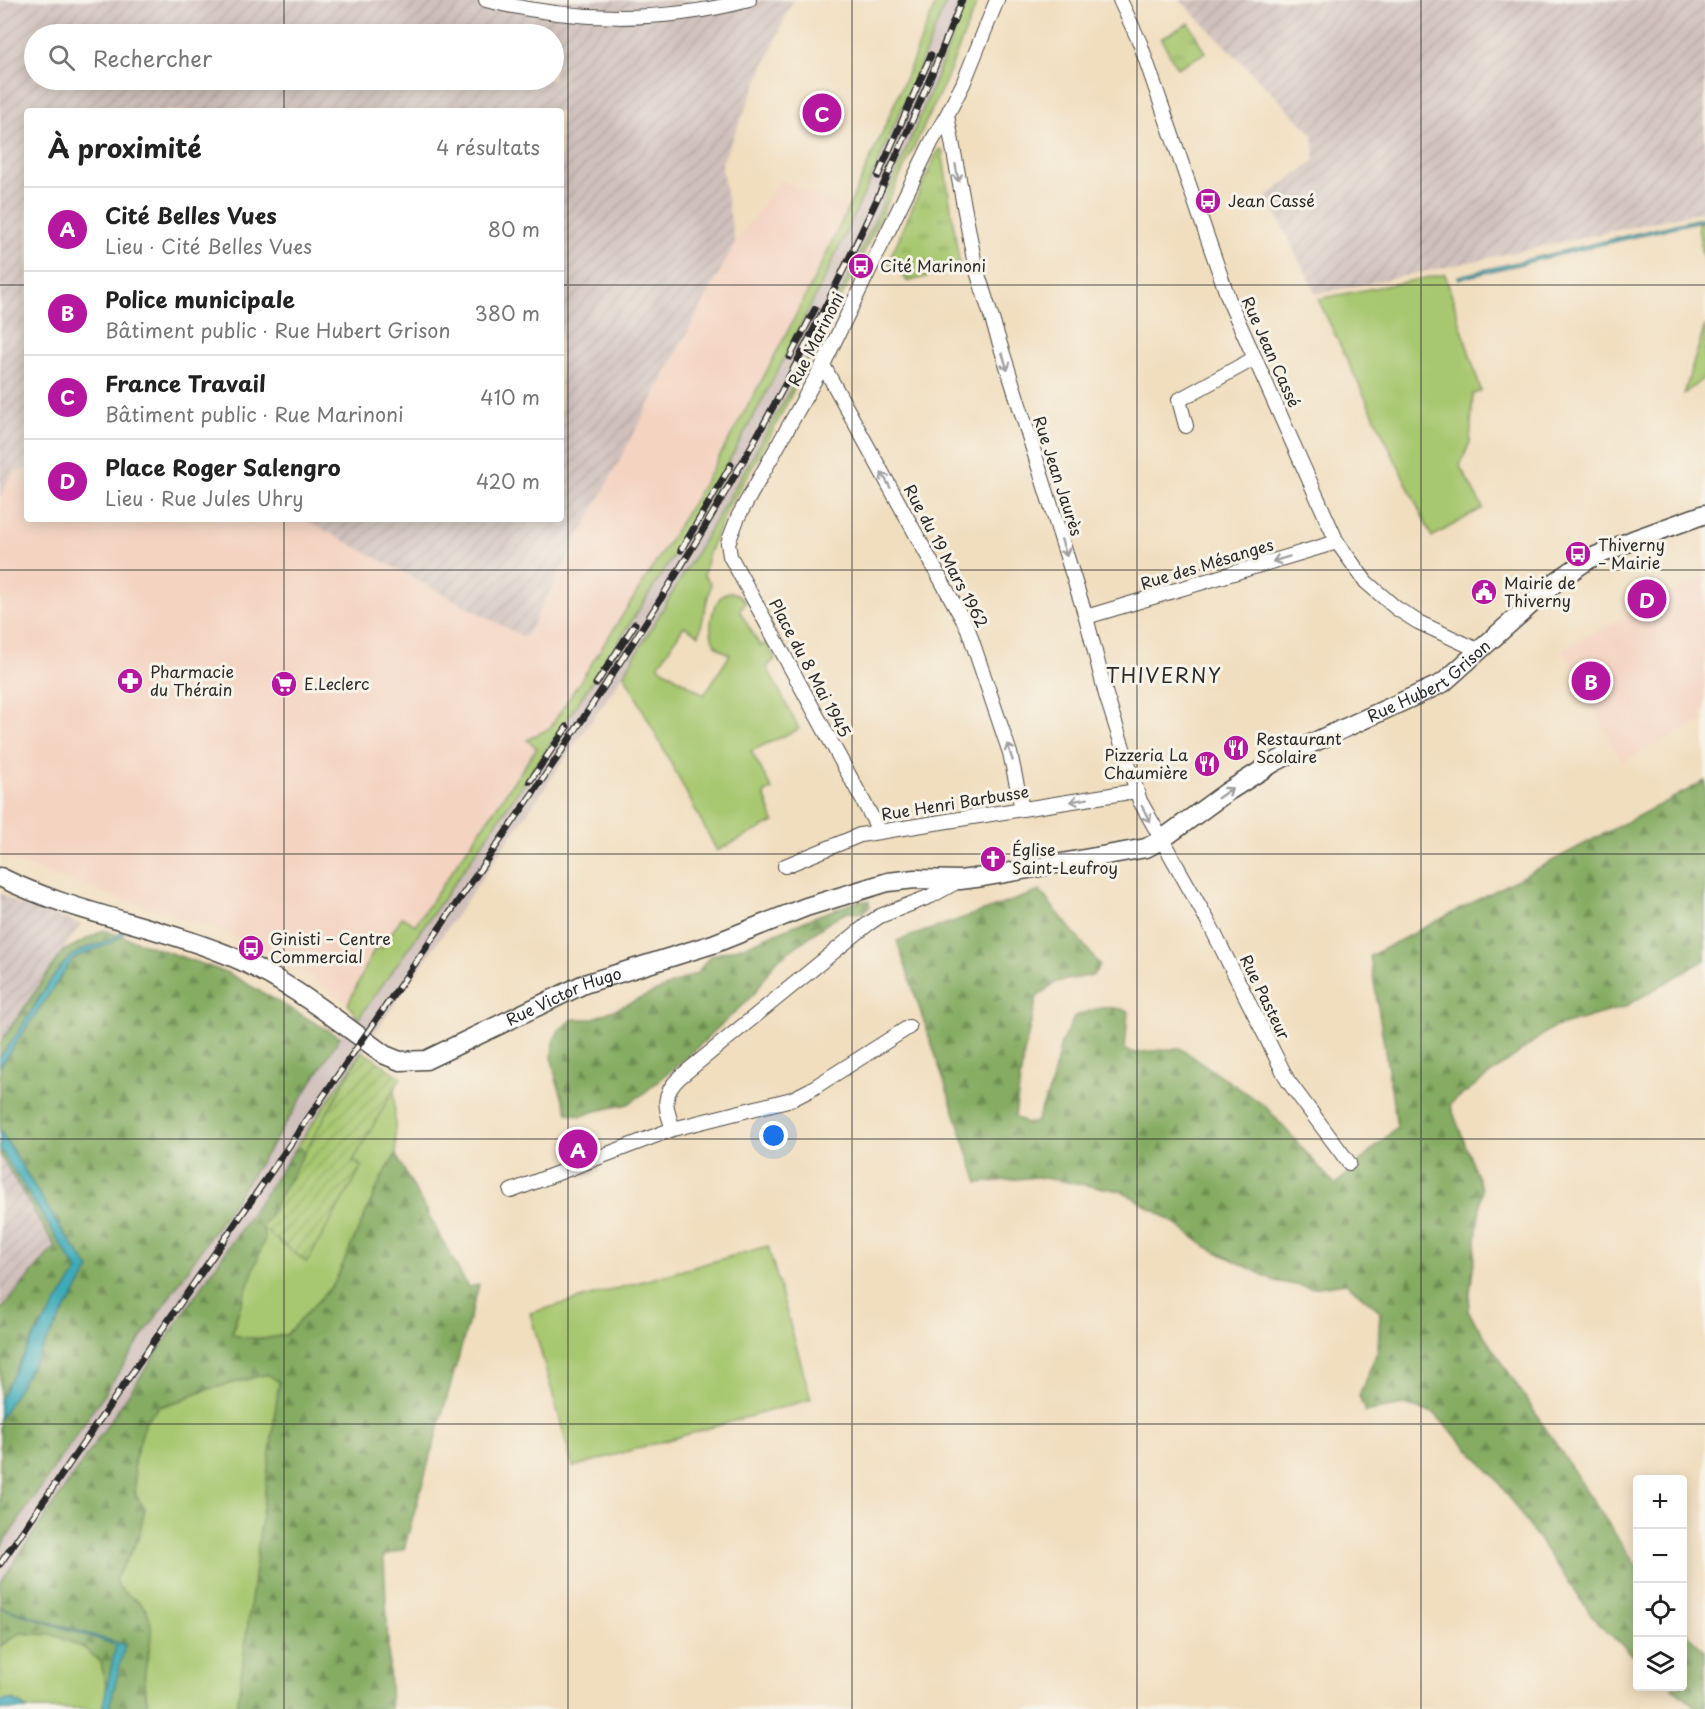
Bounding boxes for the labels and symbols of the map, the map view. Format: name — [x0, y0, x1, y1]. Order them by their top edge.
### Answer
pin: C — [802, 90, 842, 136]
one-way arrow — [952, 163, 963, 182]
bus stop icon: Jean Cassé — [1193, 186, 1223, 216]
place label: Jean Cassé — [1228, 188, 1315, 212]
bus stop icon: Cité Marinoni — [846, 251, 876, 281]
place label: Cité Marinoni — [880, 253, 986, 277]
street label: Rue Marinoni — [781, 287, 849, 390]
street label: Rue Jean Cassé — [1237, 292, 1307, 411]
one-way arrow — [1000, 352, 1011, 371]
street label: Rue Jean Jaurès — [1028, 413, 1090, 539]
one-way arrow — [880, 472, 892, 489]
street label: Rue du 19 Mars 1962 — [899, 480, 995, 631]
street label: Rue des Mésanges — [1137, 531, 1276, 595]
place label: Thiverny – Mairie — [1598, 532, 1665, 574]
one-way arrow — [1059, 538, 1070, 557]
bus stop icon: Thiverny – Mairie — [1563, 539, 1593, 569]
one-way arrow — [1272, 554, 1291, 565]
place label: Mairie de Thiverny — [1504, 570, 1576, 612]
pin: D — [1628, 576, 1666, 622]
public building icon: Mairie de Thiverny — [1469, 577, 1499, 607]
street label: Place du 8 Mai 1945 — [764, 594, 858, 741]
street label: Rue Hubert Grison — [1363, 633, 1495, 727]
pin: B — [1572, 658, 1610, 704]
place label: Pharmacie du Thérain — [150, 659, 234, 701]
district label: THIVERNY — [1106, 660, 1222, 690]
pharmacy icon: Pharmacie du Thérain — [115, 666, 145, 696]
supermarket icon: E.Leclerc — [269, 669, 299, 699]
place label: E.Leclerc — [304, 671, 369, 695]
place label: Restaurant Scolaire — [1256, 726, 1342, 768]
restaurant icon: Restaurant Scolaire — [1221, 733, 1251, 763]
place label: Pizzeria La Chaumière — [1104, 742, 1188, 784]
one-way arrow — [1004, 743, 1015, 762]
restaurant icon: Pizzeria La Chaumière — [1192, 749, 1222, 779]
street label: Rue Henri Barbusse — [879, 778, 1030, 826]
one-way arrow — [1217, 787, 1233, 799]
one-way arrow — [1070, 795, 1090, 806]
one-way arrow — [1141, 804, 1153, 822]
place label: Église Saint-Leufroy — [1012, 837, 1118, 879]
church icon: Église Saint-Leufroy — [978, 844, 1008, 874]
place label: Ginisti – Centre Commercial — [270, 926, 391, 968]
bus stop icon: Ginisti – Centre Commercial — [236, 933, 266, 963]
street label: Rue Pasteur — [1235, 950, 1297, 1044]
street label: Rue Victor Hugo — [501, 960, 624, 1031]
your location — [759, 1121, 788, 1150]
pin: A — [558, 1126, 598, 1172]

